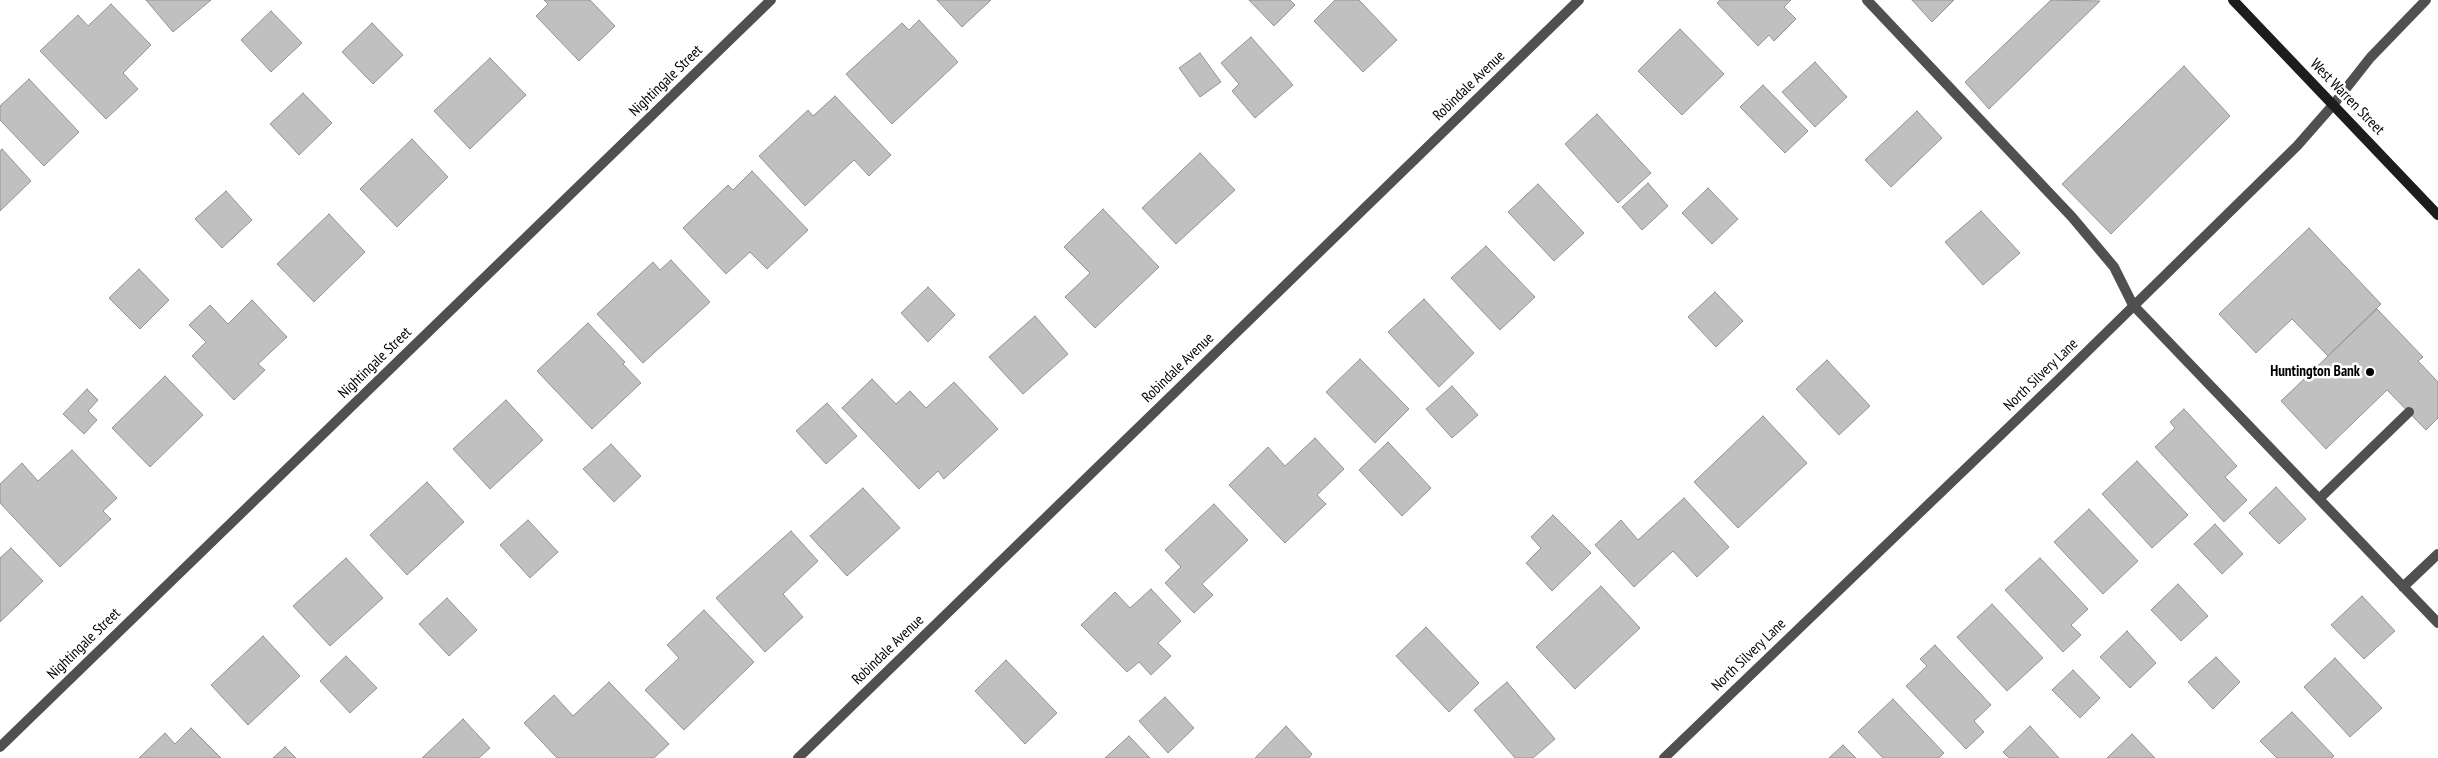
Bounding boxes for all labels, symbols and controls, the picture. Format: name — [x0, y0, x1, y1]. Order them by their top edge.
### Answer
street label: Nightingale Street — [626, 42, 706, 120]
street label: Robindale Avenue — [1429, 47, 1509, 125]
street label: West Warren Street — [2306, 55, 2388, 139]
street label: Nightingale Street — [335, 324, 415, 402]
street label: Robindale Avenue — [1138, 329, 1218, 407]
street label: North Silvery Lane — [2000, 335, 2082, 415]
place label: Huntington Bank — [2270, 363, 2360, 381]
marker: Huntington Bank — [2364, 366, 2376, 378]
street label: Nightingale Street — [44, 605, 124, 683]
street label: Robindale Avenue — [848, 611, 928, 689]
street label: North Silvery Lane — [1708, 615, 1790, 695]

